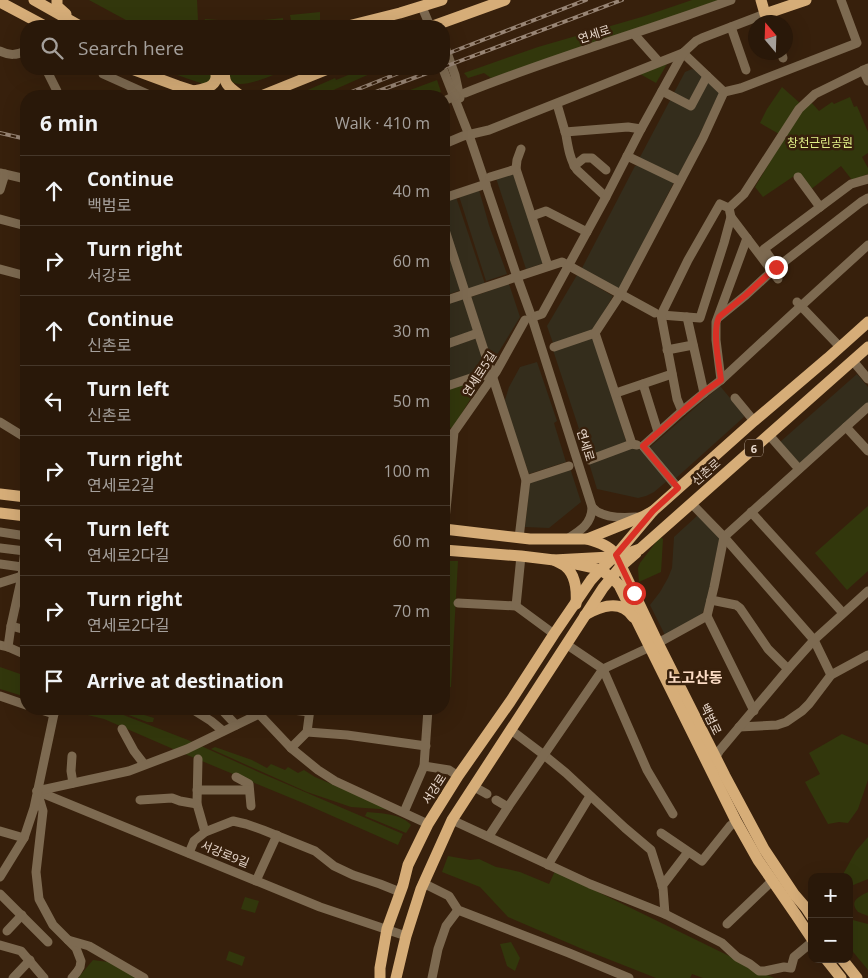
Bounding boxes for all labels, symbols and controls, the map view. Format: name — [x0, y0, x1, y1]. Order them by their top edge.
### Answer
north arrow — [748, 15, 793, 60]
search box — [20, 20, 450, 75]
street label: 연세로 — [576, 21, 612, 47]
icon: search — [38, 34, 66, 62]
text: Search here — [78, 35, 184, 61]
text: 6 min — [40, 109, 98, 137]
text: Walk · 410 m — [335, 112, 430, 134]
park label: 창천근린공원 — [787, 134, 853, 151]
text: Continue — [87, 166, 174, 192]
icon: ahead — [40, 177, 68, 205]
text: 40 m — [393, 180, 430, 202]
text: 백범로 — [87, 194, 131, 216]
text: Turn right — [87, 236, 182, 262]
icon: right — [40, 247, 68, 275]
text: 60 m — [393, 250, 430, 272]
route end — [765, 256, 788, 279]
text: 서강로 — [87, 264, 131, 286]
text: Continue — [87, 306, 174, 332]
icon: ahead — [40, 317, 68, 345]
text: 30 m — [393, 320, 430, 342]
text: 신촌로 — [87, 334, 131, 356]
street label: 연세로5길 — [458, 348, 500, 400]
text: Turn left — [87, 376, 169, 402]
icon: left — [40, 387, 68, 415]
text: 50 m — [393, 390, 430, 412]
text: 신촌로 — [87, 404, 131, 426]
street label: 연세로 — [573, 427, 599, 463]
road number: 6 — [745, 439, 763, 456]
text: Turn right — [87, 446, 182, 472]
street label: 신촌로 — [688, 455, 724, 489]
icon: right — [40, 457, 68, 485]
text: 100 m — [384, 460, 430, 482]
text: 연세로2길 — [87, 474, 155, 496]
text: Turn left — [87, 516, 169, 542]
icon: left — [40, 527, 68, 555]
text: 60 m — [393, 530, 430, 552]
text: 연세로2다길 — [87, 544, 170, 566]
route start — [623, 582, 646, 605]
text: Turn right — [87, 586, 182, 612]
icon: right — [40, 597, 68, 625]
text: 70 m — [393, 600, 430, 622]
text: 연세로2다길 — [87, 614, 170, 636]
icon: arrive — [40, 667, 68, 695]
district label: 노고산동 — [667, 667, 723, 687]
text: Arrive at destination — [87, 668, 284, 694]
street label: 백범로 — [696, 700, 726, 738]
street label: 서강로 — [418, 770, 450, 808]
street label: 서강로9길 — [198, 837, 252, 871]
map controls — [808, 873, 853, 963]
button: + — [808, 873, 853, 918]
button: − — [808, 918, 853, 963]

